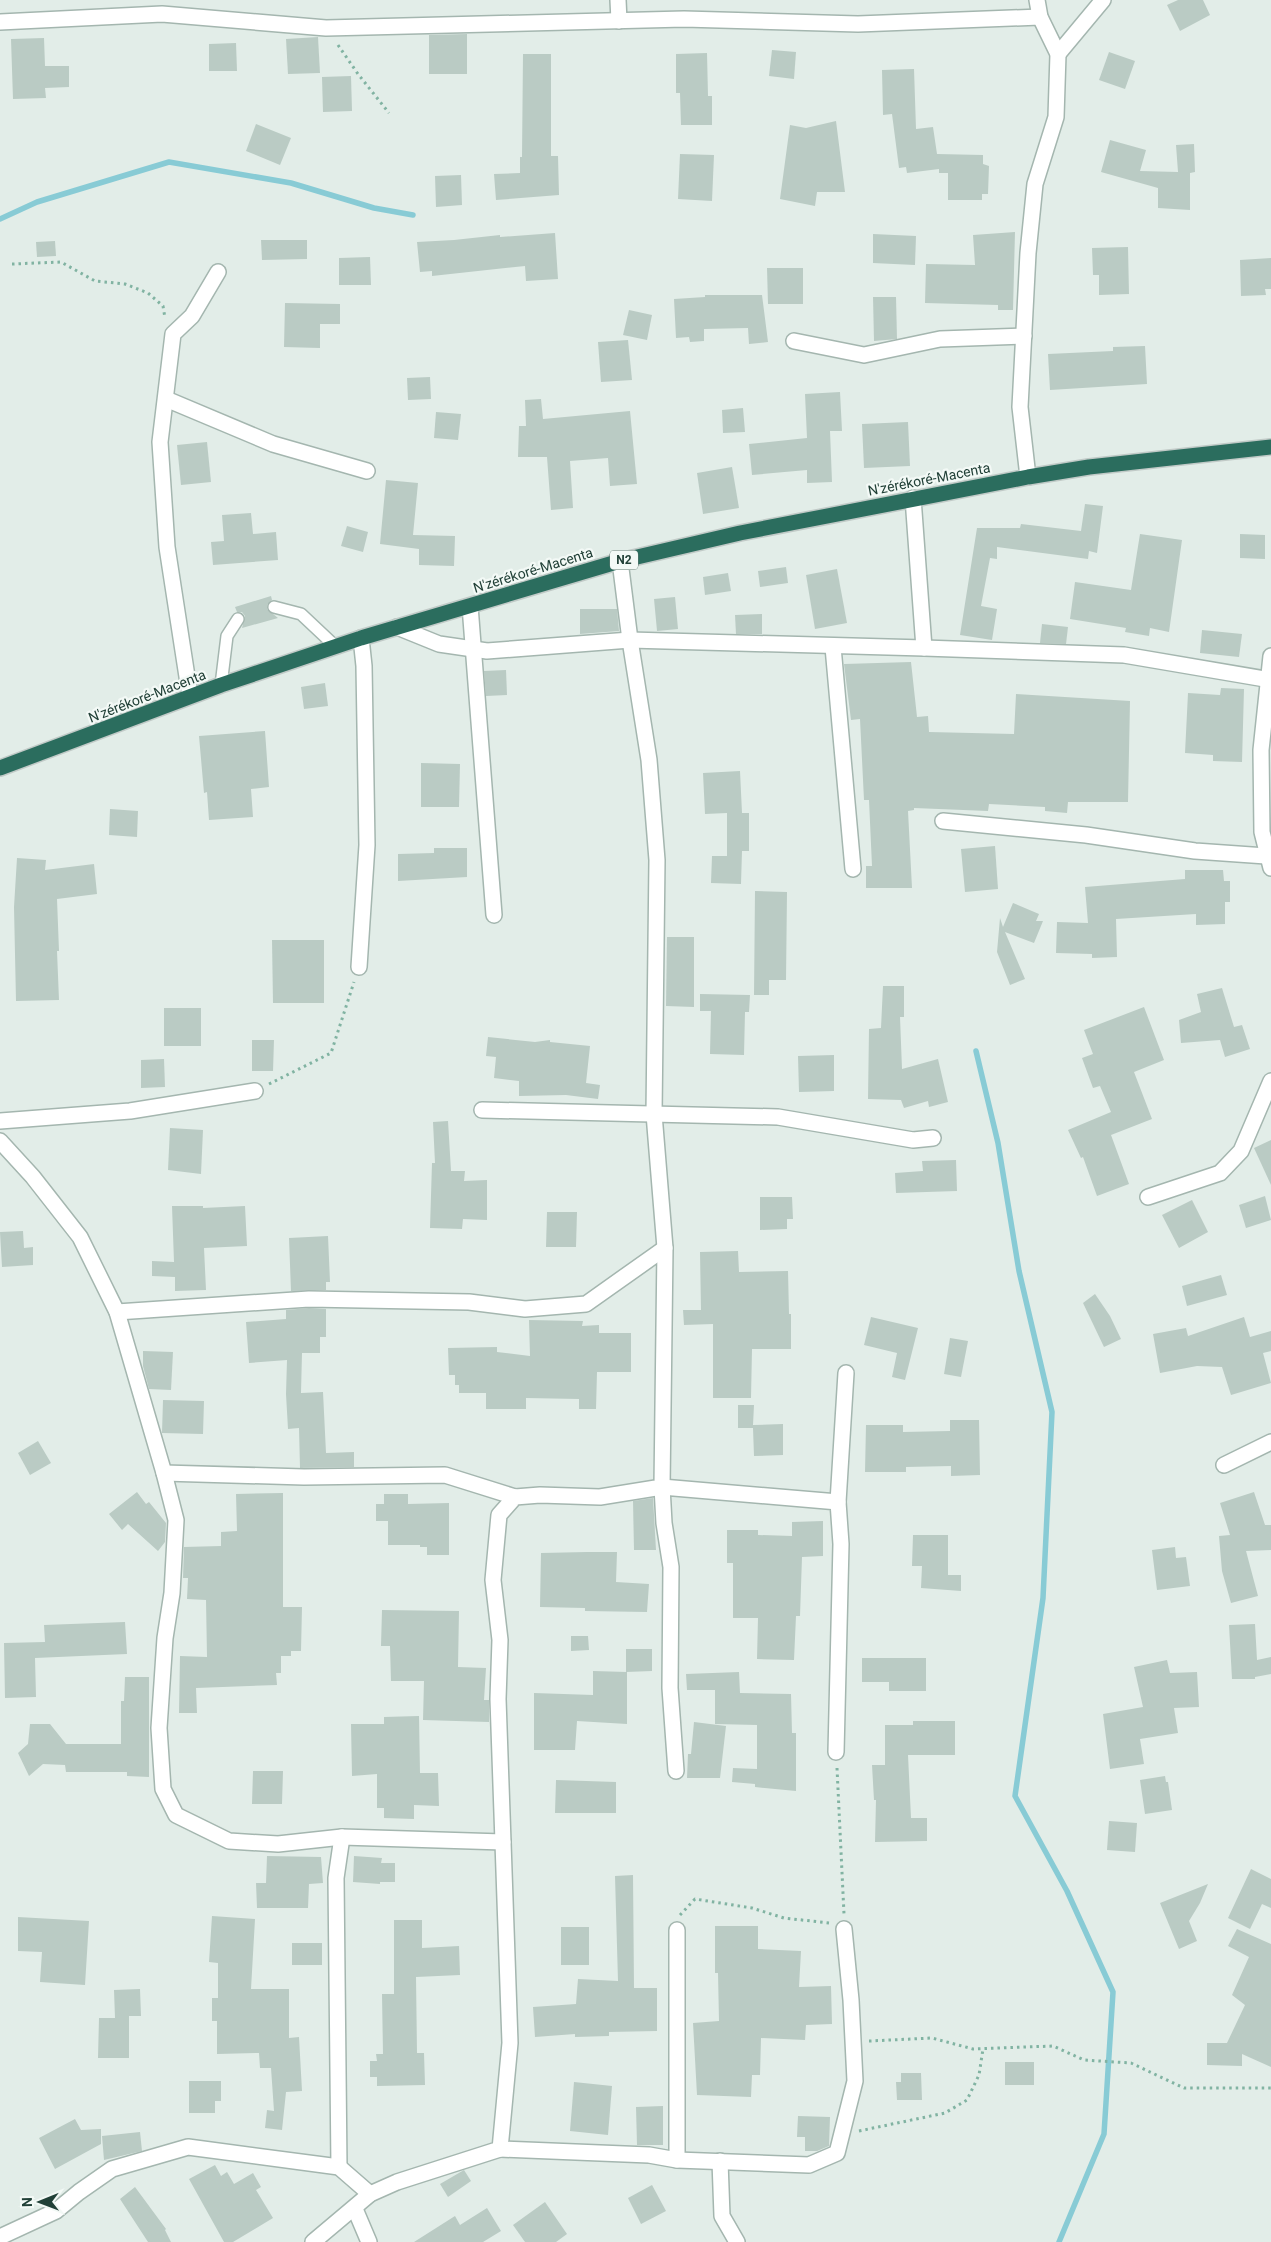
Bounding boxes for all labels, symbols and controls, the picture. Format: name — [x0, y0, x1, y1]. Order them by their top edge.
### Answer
street label: N'zérékoré-Macenta — [866, 459, 992, 499]
street label: N'zérékoré-Macenta — [471, 544, 595, 596]
road number: N2 — [610, 550, 638, 570]
street label: N'zérékoré-Macenta — [86, 666, 208, 726]
north arrow — [15, 2177, 65, 2227]
text: N — [19, 2197, 35, 2207]

